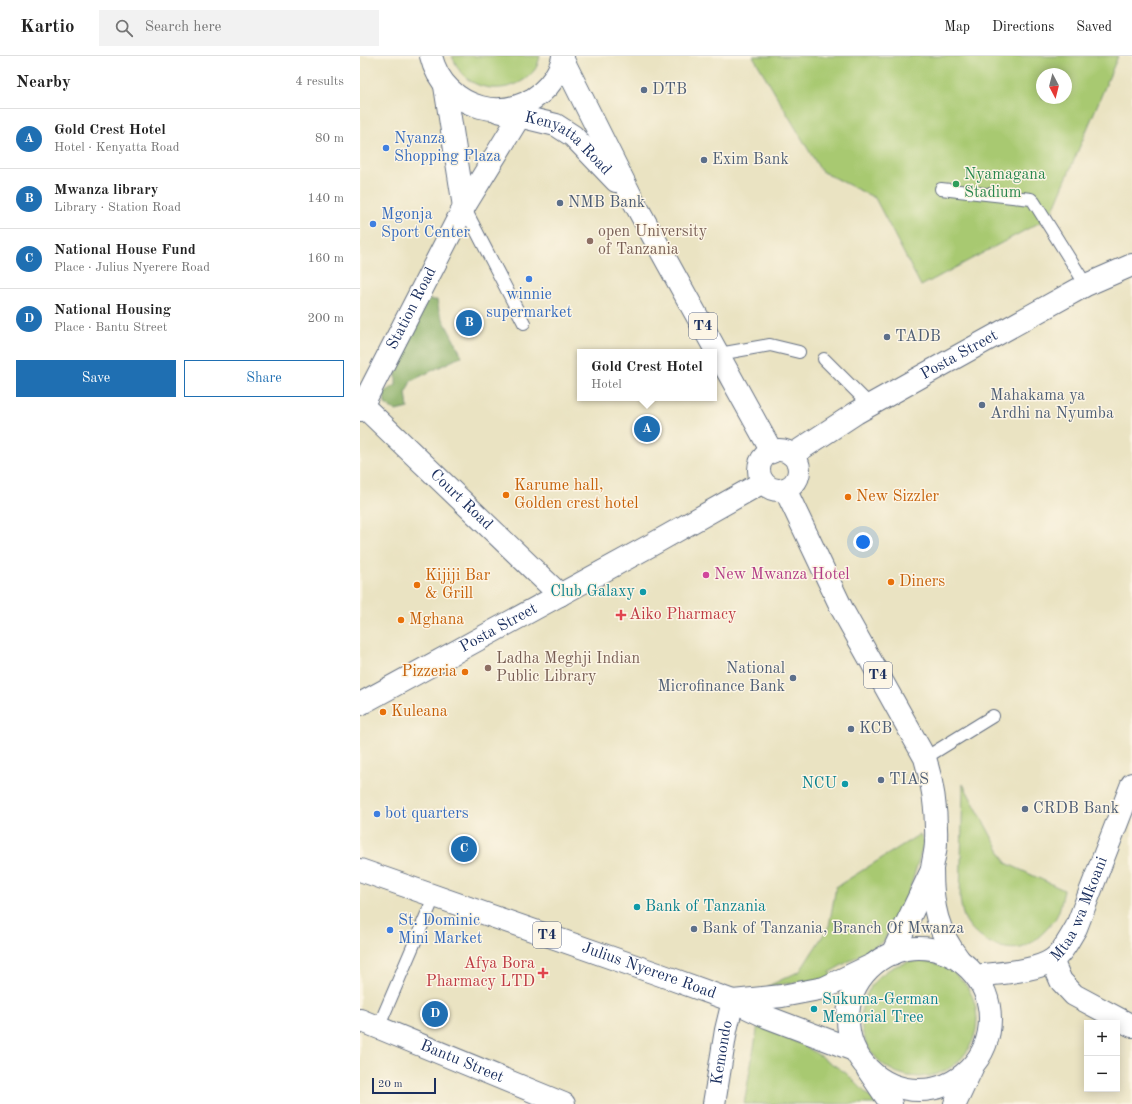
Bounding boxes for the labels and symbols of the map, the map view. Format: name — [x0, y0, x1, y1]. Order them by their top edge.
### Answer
north arrow — [1036, 68, 1072, 104]
place label: DTB — [652, 82, 687, 98]
marker: DTB — [639, 85, 649, 95]
street label: Kenyatta Road — [523, 110, 614, 178]
place label: Nyanza Shopping Plaza — [394, 131, 501, 165]
marker: Nyanza Shopping Plaza — [381, 143, 391, 153]
place label: Exim Bank — [712, 152, 789, 168]
marker: Exim Bank — [699, 155, 709, 165]
place label: Nyamagana Stadium — [964, 167, 1046, 201]
marker: Nyamagana Stadium — [951, 179, 961, 189]
place label: NMB Bank — [568, 195, 645, 211]
marker: NMB Bank — [555, 198, 565, 208]
place label: Mgonja Sport Center — [381, 207, 470, 241]
marker: Mgonja Sport Center — [368, 219, 378, 229]
place label: open University of Tanzania — [598, 224, 708, 258]
marker: open University of Tanzania — [585, 236, 595, 246]
street label: Station Road — [384, 265, 440, 352]
marker: winnie supermarket — [524, 274, 534, 284]
place label: winnie supermarket — [486, 287, 572, 321]
pin: B — [456, 308, 482, 338]
road number: T4 — [689, 313, 717, 339]
street label: Posta Street — [918, 327, 1001, 383]
place label: TADB — [895, 329, 941, 345]
marker: TADB — [882, 332, 892, 342]
place label: Mahakama ya Ardhi na Nyumba — [990, 388, 1114, 422]
marker: Mahakama ya Ardhi na Nyumba — [977, 400, 987, 410]
pin: A — [634, 414, 660, 444]
street label: Court Road — [427, 467, 495, 533]
place label: Karume hall, Golden crest hotel — [514, 478, 638, 512]
place label: New Sizzler — [856, 489, 940, 505]
marker: Karume hall, Golden crest hotel — [501, 490, 511, 500]
marker: New Sizzler — [843, 492, 853, 502]
your location — [853, 532, 873, 552]
place label: New Mwanza Hotel — [714, 567, 850, 583]
place label: Kijiji Bar & Grill — [425, 568, 491, 602]
marker: New Mwanza Hotel — [701, 570, 711, 580]
place label: Diners — [899, 574, 945, 590]
marker: Diners — [886, 577, 896, 587]
marker: Kijiji Bar & Grill — [412, 580, 422, 590]
place label: Club Galaxy — [550, 584, 636, 600]
marker: Club Galaxy — [638, 587, 648, 597]
street label: Posta Street — [457, 601, 540, 656]
place label: Aiko Pharmacy — [629, 607, 737, 623]
marker: Aiko Pharmacy — [616, 610, 626, 620]
place label: Mghana — [409, 612, 464, 628]
marker: Mghana — [396, 615, 406, 625]
place label: Ladha Meghji Indian Public Library — [496, 651, 641, 685]
place label: National Microfinance Bank — [657, 661, 785, 695]
road number: T4 — [864, 662, 892, 688]
marker: Ladha Meghji Indian Public Library — [483, 663, 493, 673]
place label: Pizzeria — [402, 664, 457, 680]
marker: Pizzeria — [460, 667, 470, 677]
marker: National Microfinance Bank — [788, 673, 798, 683]
place label: Kuleana — [391, 704, 448, 720]
marker: Kuleana — [378, 707, 388, 717]
place label: KCB — [859, 721, 892, 737]
marker: KCB — [846, 724, 856, 734]
place label: TIAS — [889, 772, 929, 788]
marker: TIAS — [876, 775, 886, 785]
place label: NCU — [801, 776, 838, 792]
marker: NCU — [840, 779, 850, 789]
place label: CRDB Bank — [1033, 801, 1119, 817]
marker: CRDB Bank — [1020, 804, 1030, 814]
place label: bot quarters — [385, 806, 469, 822]
marker: bot quarters — [372, 809, 382, 819]
pin: C — [451, 834, 477, 864]
street label: Mtaa wa Mkoani — [1048, 855, 1111, 965]
place label: Bank of Tanzania — [645, 899, 766, 915]
marker: Bank of Tanzania — [632, 902, 642, 912]
place label: St. Dominic Mini Market — [398, 913, 483, 947]
place label: Bank of Tanzania, Branch Of Mwanza — [702, 921, 964, 937]
road number: T4 — [533, 922, 561, 948]
marker: Bank of Tanzania, Branch Of Mwanza — [689, 924, 699, 934]
marker: St. Dominic Mini Market — [385, 925, 395, 935]
street label: Julius Nyerere Road — [580, 940, 718, 1002]
place label: Afya Bora Pharmacy LTD — [426, 956, 535, 990]
marker: Afya Bora Pharmacy LTD — [538, 968, 548, 978]
place label: Sukuma-German Memorial Tree — [822, 992, 939, 1026]
pin: D — [422, 999, 448, 1029]
marker: Sukuma-German Memorial Tree — [809, 1004, 819, 1014]
street label: Kemondo — [709, 1019, 736, 1086]
street label: Bantu Street — [418, 1038, 506, 1086]
scale bar — [372, 1076, 436, 1095]

